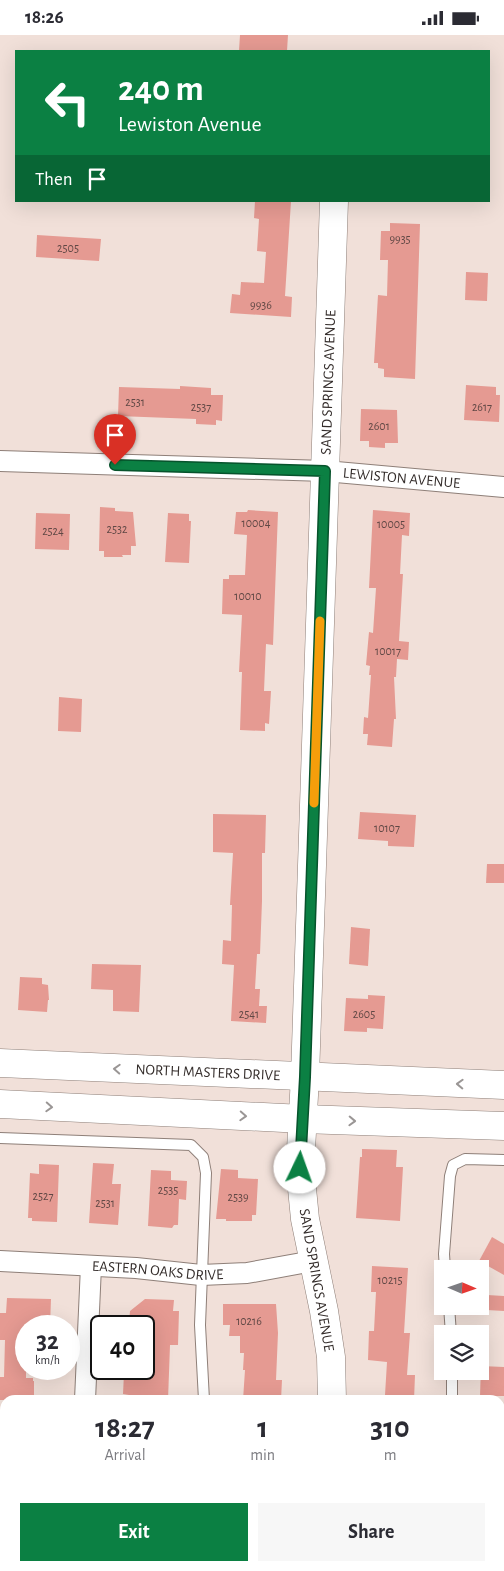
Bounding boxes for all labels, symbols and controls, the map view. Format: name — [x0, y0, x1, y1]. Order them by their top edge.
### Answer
text: 18:26 — [25, 8, 64, 27]
icon: left — [35, 70, 100, 135]
text: 240 m — [118, 72, 204, 107]
text: Lewiston Avenue — [118, 113, 262, 135]
icon: arrive — [83, 165, 111, 193]
text: Then — [35, 170, 73, 189]
house number: 9935 — [389, 233, 411, 245]
house number: 2505 — [57, 242, 79, 254]
house number: 9936 — [250, 299, 272, 311]
street label: SAND SPRINGS AVENUE — [319, 310, 338, 455]
house number: 2531 — [125, 396, 145, 408]
house number: 2537 — [191, 401, 211, 413]
house number: 2617 — [472, 401, 492, 413]
pin — [94, 414, 136, 465]
house number: 2601 — [368, 420, 390, 432]
icon: arrive — [101, 421, 129, 449]
street label: LEWISTON AVENUE — [342, 466, 461, 491]
house number: 10004 — [242, 517, 271, 529]
house number: 10005 — [377, 518, 405, 530]
house number: 2532 — [107, 523, 128, 535]
house number: 2524 — [42, 525, 64, 537]
house number: 10010 — [234, 590, 262, 602]
house number: 10017 — [375, 645, 401, 657]
house number: 10107 — [374, 822, 400, 834]
house number: 2541 — [239, 1008, 259, 1020]
house number: 2605 — [353, 1008, 375, 1020]
street label: NORTH MASTERS DRIVE — [135, 1062, 280, 1083]
one-way arrow — [113, 1063, 121, 1074]
one-way arrow — [455, 1079, 463, 1089]
one-way arrow — [45, 1101, 53, 1112]
one-way arrow — [240, 1111, 248, 1121]
one-way arrow — [348, 1115, 356, 1126]
position arrow — [273, 1141, 325, 1193]
house number: 2535 — [158, 1184, 178, 1196]
house number: 2527 — [33, 1190, 53, 1202]
house number: 2539 — [227, 1191, 249, 1203]
house number: 2531 — [95, 1197, 115, 1209]
street label: SAND SPRINGS AVENUE — [297, 1207, 336, 1353]
street label: EASTERN OAKS DRIVE — [92, 1259, 224, 1283]
north arrow — [434, 1260, 489, 1315]
map controls — [434, 1260, 489, 1380]
house number: 10215 — [377, 1274, 403, 1286]
speed limit sign: 40 — [90, 1315, 155, 1380]
house number: 10216 — [236, 1315, 262, 1327]
button: layers — [434, 1325, 489, 1380]
text: 32 — [36, 1329, 59, 1354]
text: km/h — [35, 1354, 60, 1366]
text: 18:27 — [95, 1413, 155, 1443]
text: 1 — [257, 1413, 268, 1443]
text: 310 — [370, 1413, 410, 1443]
text: Arrival — [104, 1447, 146, 1463]
text: min — [250, 1447, 275, 1463]
text: m — [384, 1447, 396, 1463]
button: Exit — [20, 1503, 248, 1561]
button: Share — [258, 1503, 485, 1561]

